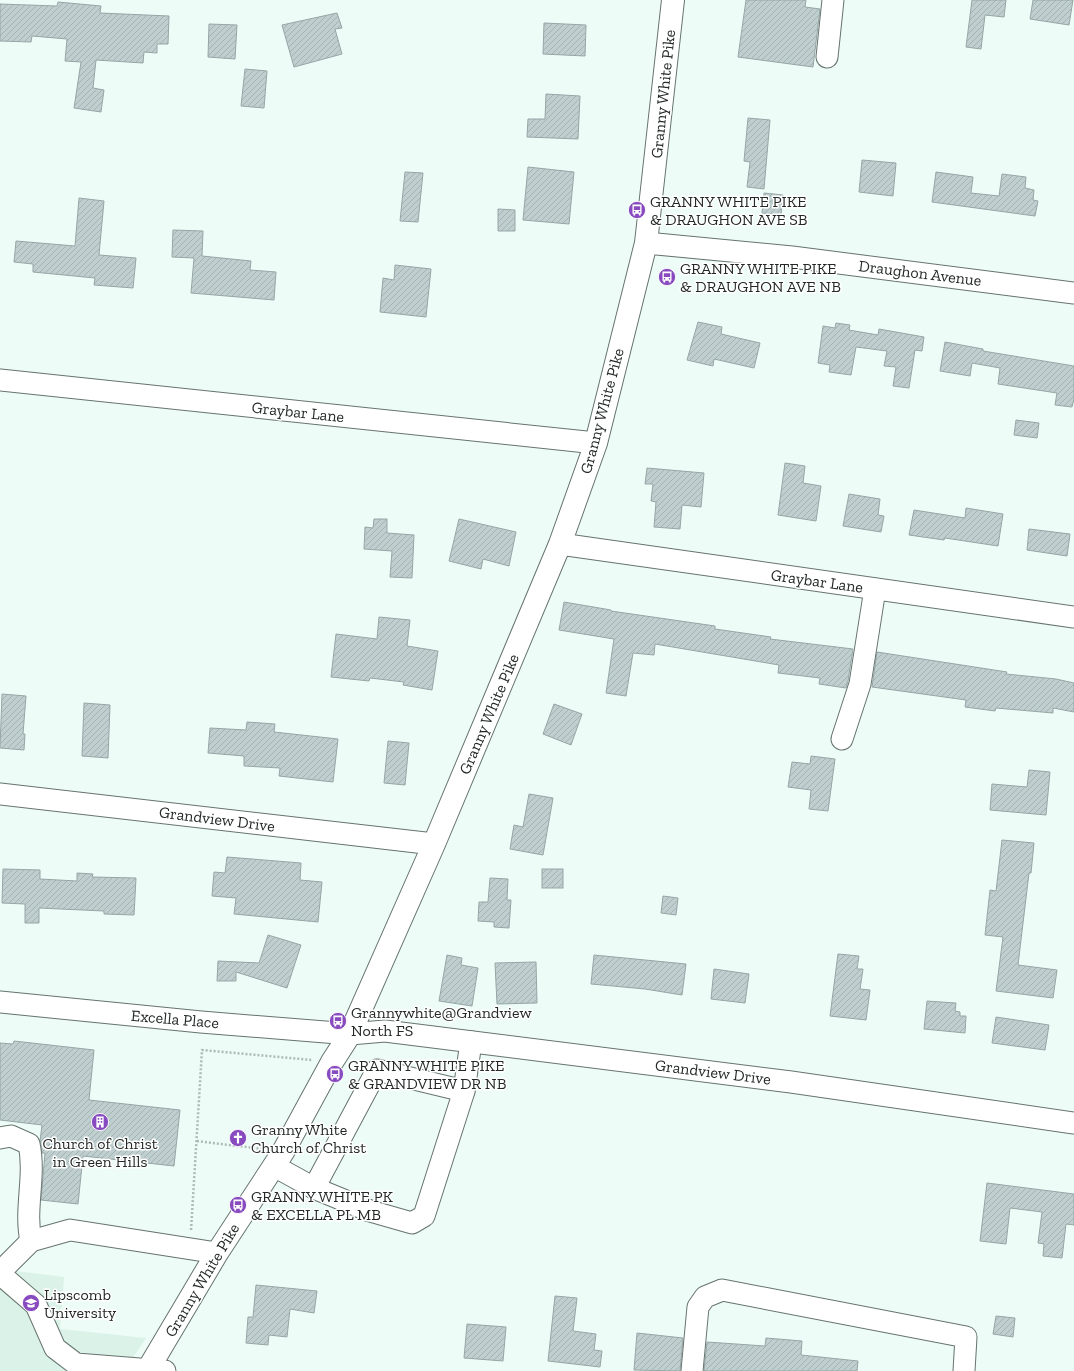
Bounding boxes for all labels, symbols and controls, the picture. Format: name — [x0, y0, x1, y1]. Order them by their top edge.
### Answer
street label: Granny White Pike — [647, 29, 679, 159]
place label: GRANNY WHITE PIKE & DRAUGHON AVE SB — [650, 192, 808, 229]
bus stop icon: GRANNY WHITE PIKE & DRAUGHON AVE SB — [627, 200, 647, 220]
street label: Draughon Avenue — [857, 256, 983, 290]
place label: GRANNY WHITE PIKE & DRAUGHON AVE NB — [680, 259, 841, 296]
bus stop icon: GRANNY WHITE PIKE & DRAUGHON AVE NB — [657, 267, 677, 287]
street label: Granny White Pike — [576, 346, 628, 476]
street label: Graybar Lane — [251, 398, 345, 426]
street label: Graybar Lane — [770, 565, 864, 597]
street label: Granny White Pike — [455, 651, 523, 777]
street label: Grandview Drive — [158, 802, 276, 836]
place label: Grannywhite@Grandview North FS — [351, 1003, 532, 1040]
street label: Excella Place — [130, 1006, 220, 1032]
bus stop icon: Grannywhite@Grandview North FS — [328, 1011, 348, 1031]
street label: Grandview Drive — [654, 1055, 772, 1089]
place label: GRANNY WHITE PIKE & GRANDVIEW DR NB — [348, 1056, 507, 1093]
bus stop icon: GRANNY WHITE PIKE & GRANDVIEW DR NB — [325, 1064, 345, 1084]
building icon: Church of Christ in Green Hills — [90, 1112, 110, 1132]
place label: Granny White Church of Christ — [251, 1120, 366, 1157]
church icon: Granny White Church of Christ — [228, 1128, 248, 1148]
place label: Church of Christ in Green Hills — [42, 1134, 158, 1171]
place label: GRANNY WHITE PK & EXCELLA PL MB — [251, 1187, 394, 1224]
bus stop icon: GRANNY WHITE PK & EXCELLA PL MB — [228, 1195, 248, 1215]
street label: Granny White Pike — [161, 1220, 243, 1340]
place label: Lipscomb University — [44, 1285, 117, 1322]
school or university icon: Lipscomb University — [21, 1293, 41, 1313]

